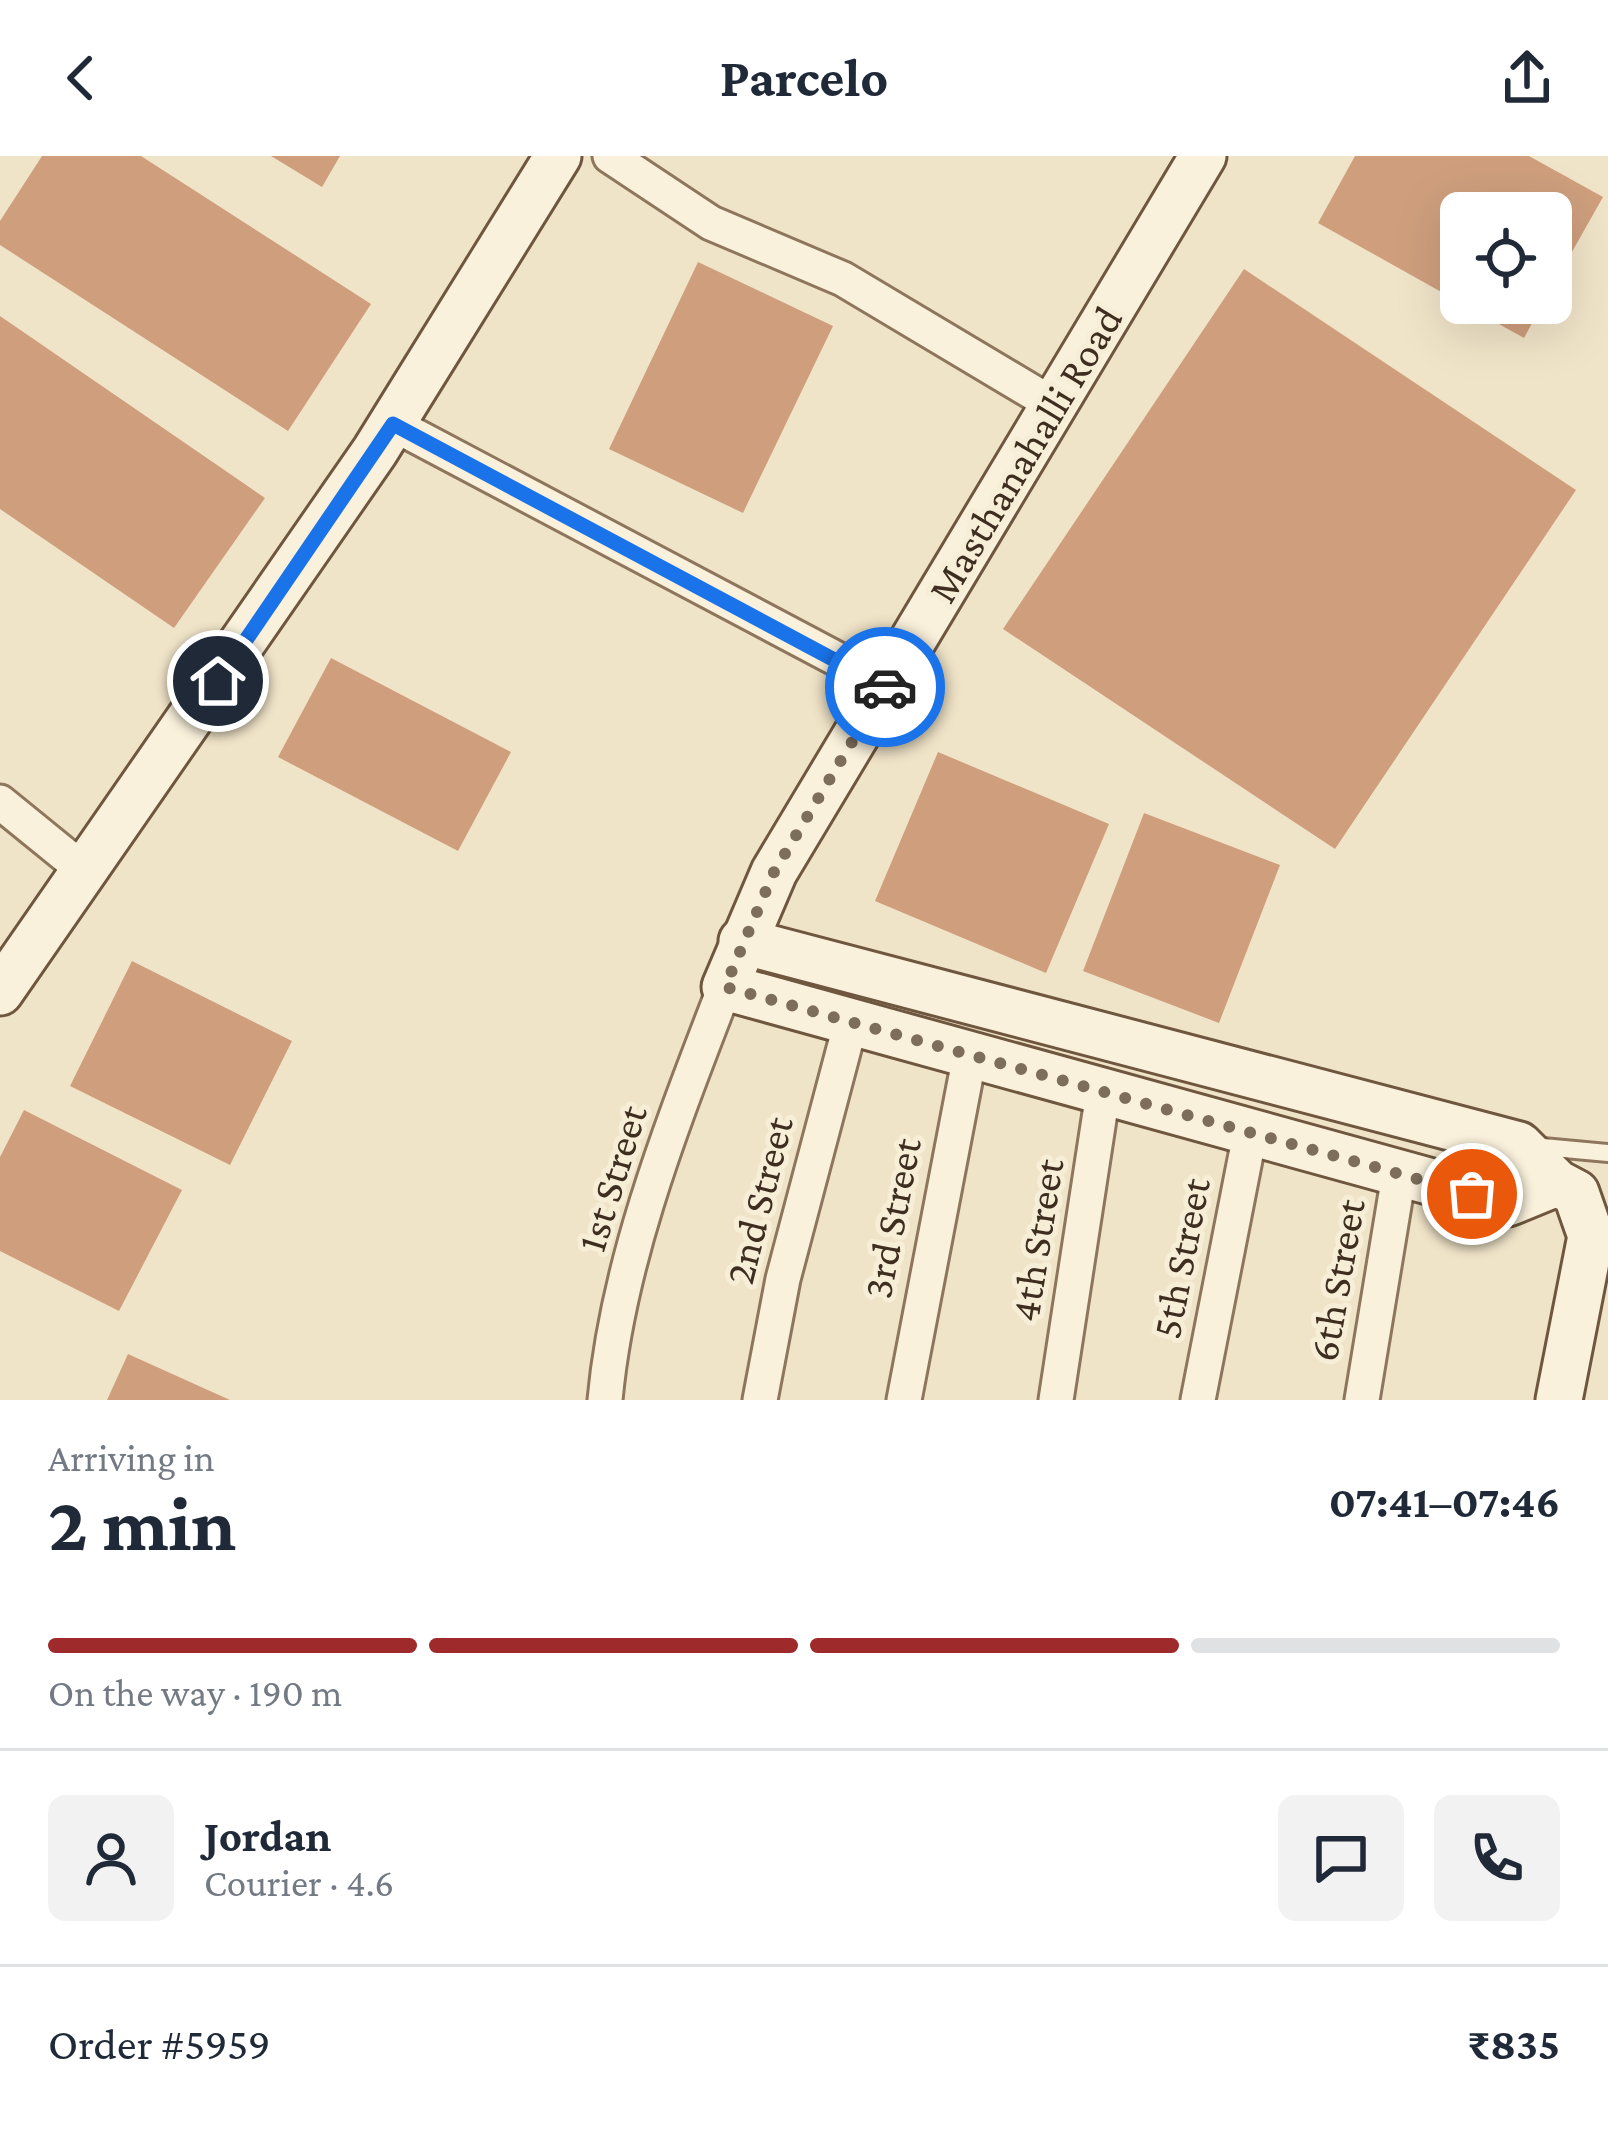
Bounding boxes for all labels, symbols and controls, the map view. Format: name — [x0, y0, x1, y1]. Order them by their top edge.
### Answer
icon: back — [48, 45, 114, 111]
icon: share — [1494, 45, 1560, 111]
text: Parcelo — [720, 48, 888, 108]
map controls — [1440, 192, 1572, 324]
button: locate — [1440, 192, 1572, 324]
street label: Masthanahalli Road — [918, 298, 1131, 611]
courier — [825, 627, 945, 747]
pin — [167, 630, 269, 732]
icon: home — [185, 648, 251, 714]
icon: car — [852, 654, 918, 720]
street label: 1st Street — [567, 1098, 656, 1257]
street label: 2nd Street — [715, 1110, 802, 1289]
street label: 3rd Street — [853, 1133, 930, 1302]
pin — [1421, 1143, 1523, 1245]
street label: 4th Street — [1000, 1154, 1073, 1325]
icon: bag — [1439, 1161, 1505, 1227]
street label: 5th Street — [1142, 1173, 1219, 1342]
street label: 6th Street — [1299, 1194, 1374, 1365]
text: Arriving in — [48, 1436, 215, 1479]
text: 07:41–07:46 — [1329, 1477, 1560, 1527]
text: 2 min — [48, 1480, 236, 1567]
text: On the way · 190 m — [48, 1671, 342, 1714]
button: person — [48, 1795, 174, 1921]
button: chat — [1278, 1795, 1404, 1921]
button: phone — [1434, 1795, 1560, 1921]
text: Jordan — [204, 1811, 331, 1861]
text: Courier · 4.6 — [204, 1861, 394, 1904]
text: Order #5959 — [48, 2019, 271, 2069]
text: ₹835 — [1467, 2019, 1560, 2069]

